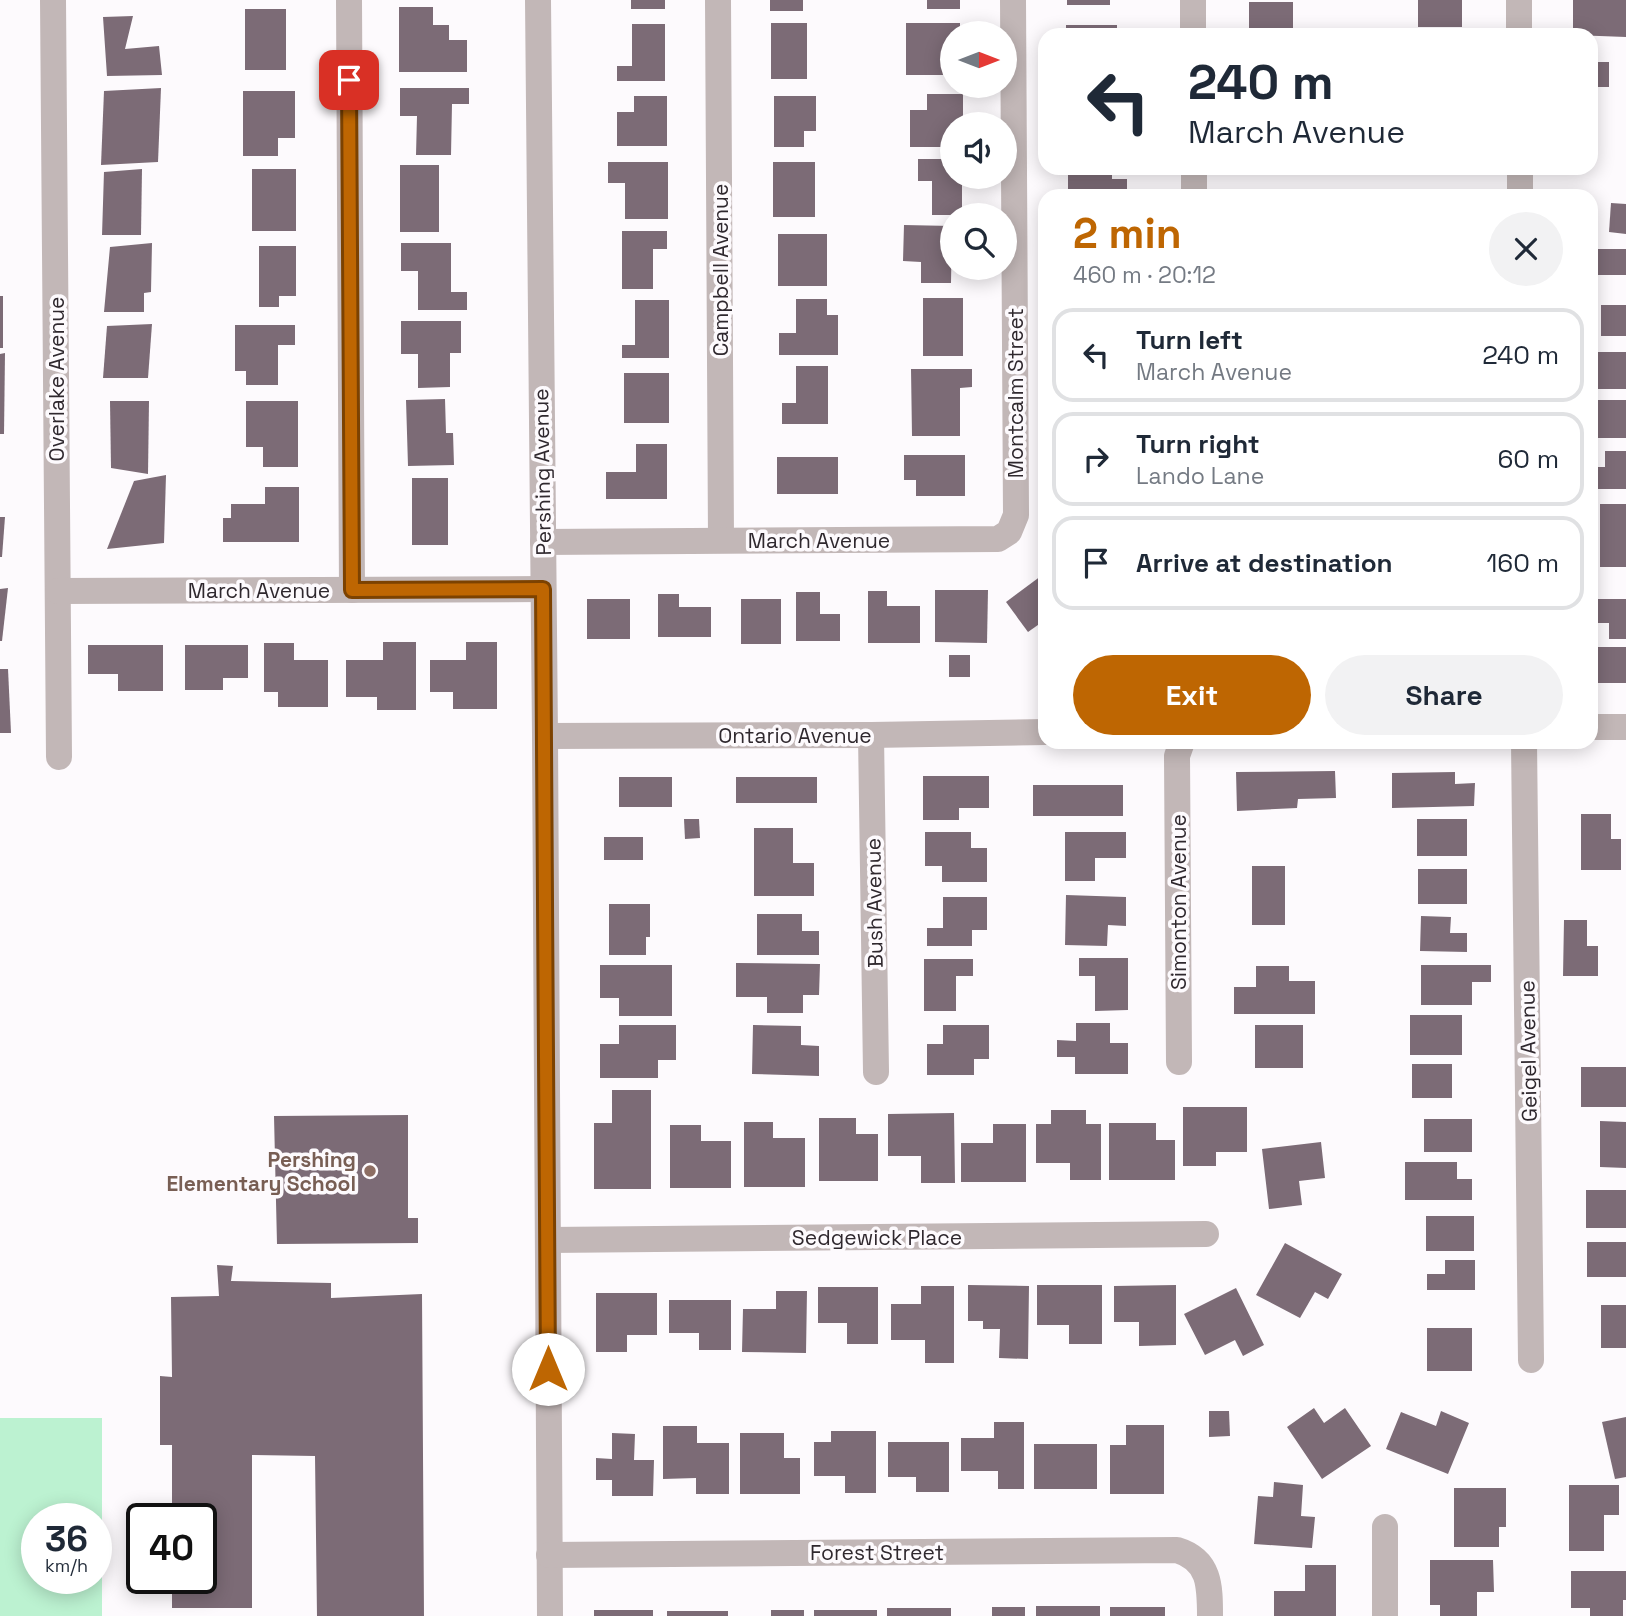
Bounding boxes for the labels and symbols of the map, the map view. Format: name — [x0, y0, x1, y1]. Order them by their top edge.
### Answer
north arrow — [940, 21, 1017, 98]
pin — [319, 50, 379, 110]
street label: Campbell Avenue — [707, 184, 734, 356]
street label: Overlake Avenue — [43, 297, 70, 461]
street label: Montcalm Street — [1002, 308, 1029, 478]
street label: Pershing Avenue — [527, 388, 557, 556]
street label: March Avenue — [748, 527, 890, 554]
street label: March Avenue — [188, 577, 330, 604]
street label: Ontario Avenue — [718, 722, 872, 749]
street label: Simonton Avenue — [1165, 814, 1192, 990]
street label: Bush Avenue — [859, 838, 889, 968]
street label: Geigel Avenue — [1513, 980, 1543, 1122]
place label: Pershing Elementary School — [166, 1146, 356, 1197]
marker: Pershing Elementary School — [362, 1163, 378, 1179]
street label: Sedgewick Place — [792, 1224, 962, 1251]
position arrow — [511, 1332, 585, 1406]
speed limit sign: 40 — [126, 1503, 217, 1594]
street label: Forest Street — [810, 1539, 944, 1566]

